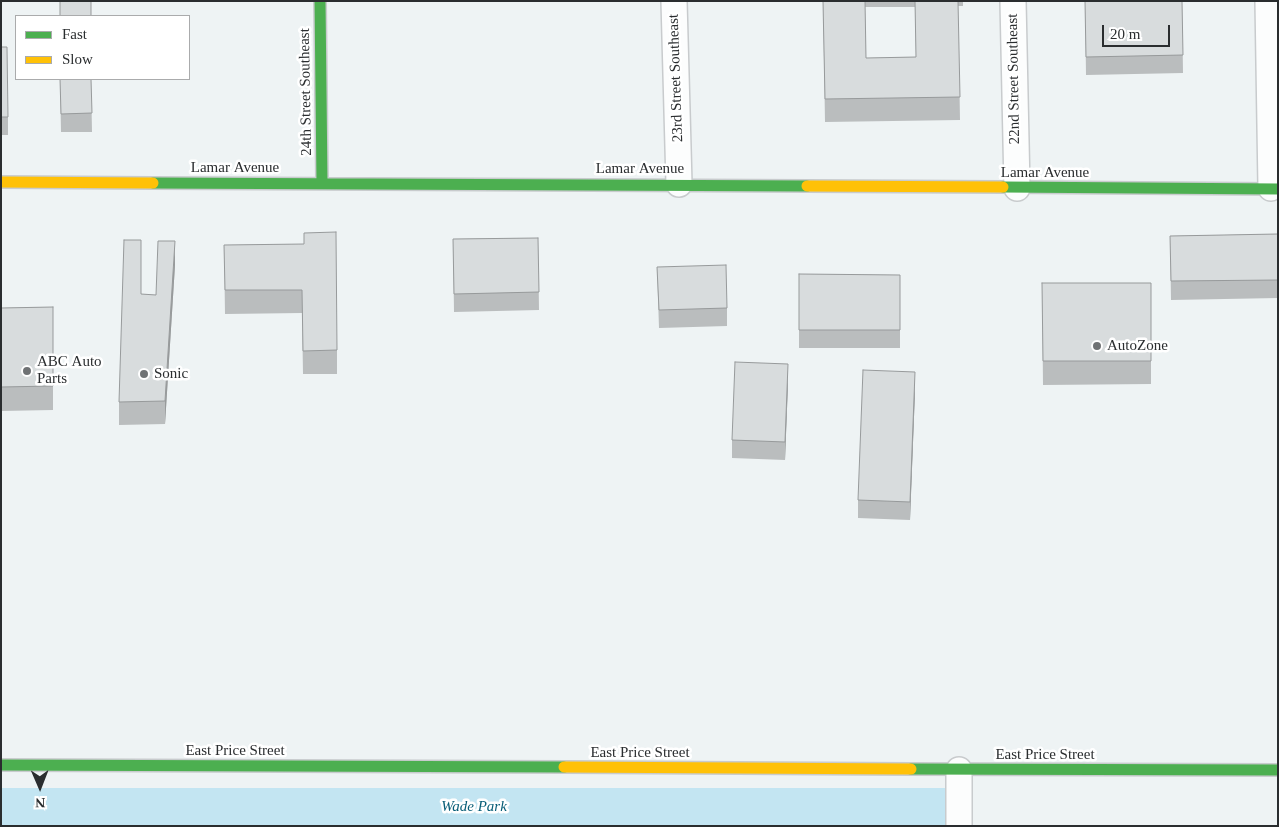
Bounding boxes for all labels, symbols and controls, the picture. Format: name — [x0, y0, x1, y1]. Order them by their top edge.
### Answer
street label: 22nd Street Southeast — [1004, 13, 1024, 145]
street label: 23rd Street Southeast — [665, 14, 687, 142]
legend — [15, 15, 190, 80]
scale bar — [1104, 15, 1172, 47]
text: Fast — [62, 26, 87, 42]
text: 20 m — [1110, 26, 1140, 42]
street label: 24th Street Southeast — [296, 28, 316, 156]
text: Slow — [62, 51, 93, 67]
street label: Lamar Avenue — [191, 159, 279, 177]
street label: Lamar Avenue — [596, 160, 684, 178]
street label: Lamar Avenue — [1001, 164, 1089, 182]
place label: AutoZone — [1107, 337, 1168, 355]
marker: AutoZone — [1091, 340, 1103, 352]
place label: ABC Auto Parts — [37, 353, 102, 388]
marker: ABC Auto Parts — [21, 365, 33, 377]
place label: Sonic — [154, 365, 188, 383]
marker: Sonic — [138, 368, 150, 380]
street label: East Price Street — [185, 742, 285, 760]
street label: East Price Street — [590, 744, 690, 762]
street label: East Price Street — [995, 746, 1095, 764]
north arrow — [15, 762, 65, 812]
text: N — [35, 795, 45, 810]
park label: Wade Park — [441, 798, 507, 816]

